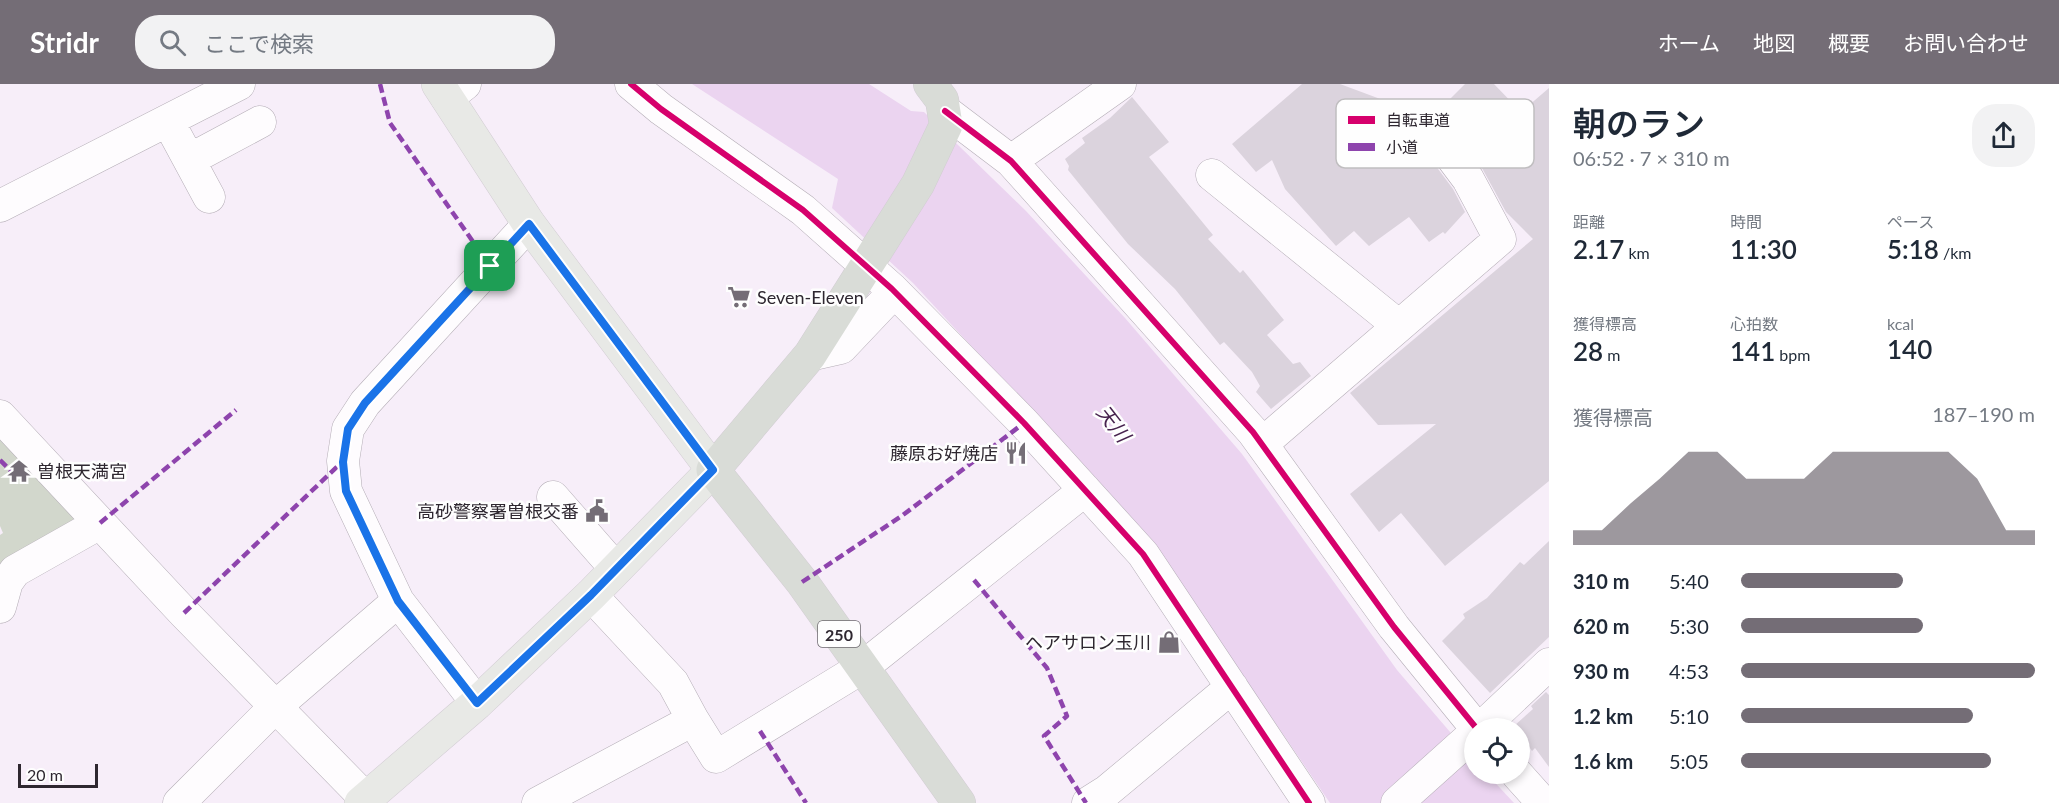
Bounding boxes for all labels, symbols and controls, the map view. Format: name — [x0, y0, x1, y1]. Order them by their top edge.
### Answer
search box — [135, 15, 555, 69]
text: Stridr — [30, 25, 99, 59]
icon: search — [156, 26, 189, 59]
text: ここで検索 — [204, 30, 314, 57]
text: ホーム — [1658, 30, 1720, 55]
text: 地図 — [1753, 30, 1795, 55]
text: 概要 — [1828, 30, 1870, 55]
text: お問い合わせ — [1903, 30, 2029, 55]
legend — [1336, 99, 1534, 168]
text: 朝のラン — [1573, 103, 1705, 143]
button: share — [1972, 104, 2035, 167]
text: 自転車道 — [1386, 110, 1450, 129]
text: 小道 — [1386, 137, 1418, 156]
text: 06:52 · 7 × 310 m — [1573, 146, 1730, 170]
text: 距離 — [1573, 212, 1605, 231]
text: 時間 — [1730, 212, 1762, 231]
text: ペース — [1887, 212, 1934, 231]
text: 2.17 — [1573, 233, 1624, 265]
text: 11:30 — [1730, 233, 1797, 265]
text: 5:18 — [1887, 233, 1939, 265]
pin — [464, 240, 515, 291]
text: km — [1624, 243, 1650, 262]
text: /km — [1939, 243, 1971, 262]
icon: arrive — [473, 249, 506, 282]
supermarket icon: Seven-Eleven — [726, 284, 752, 310]
place label: Seven-Eleven — [757, 286, 864, 308]
text: 獲得標高 — [1573, 314, 1637, 333]
text: 心拍数 — [1730, 314, 1778, 333]
text: kcal — [1887, 314, 1914, 333]
text: 140 — [1887, 333, 1932, 365]
text: 28 — [1573, 335, 1603, 367]
text: 141 — [1730, 335, 1775, 367]
text: m — [1603, 345, 1620, 364]
text: bpm — [1775, 345, 1810, 364]
water label: 天川 — [1092, 400, 1137, 448]
text: 187–190 m — [1932, 402, 2035, 426]
text: 獲得標高 — [1573, 405, 1653, 429]
restaurant icon: 藤原お好焼店 — [1003, 440, 1029, 466]
place label: 藤原お好焼店 — [890, 442, 998, 464]
temple icon: 曽根天満宮 — [6, 458, 32, 484]
place label: 曽根天満宮 — [37, 460, 127, 482]
public building icon: 高砂警察署曽根交番 — [584, 498, 610, 524]
place label: 高砂警察署曽根交番 — [417, 500, 579, 522]
text: 310 m — [1573, 569, 1629, 593]
text: 5:40 — [1669, 569, 1709, 593]
text: 620 m — [1573, 614, 1629, 638]
text: 5:30 — [1669, 614, 1709, 638]
road number: 250 — [818, 621, 860, 647]
shop icon: ヘアサロン玉川 — [1156, 629, 1182, 655]
place label: ヘアサロン玉川 — [1025, 631, 1151, 653]
text: 930 m — [1573, 659, 1629, 683]
text: 4:53 — [1669, 659, 1709, 683]
text: 1.2 km — [1573, 704, 1633, 728]
text: 5:10 — [1669, 704, 1709, 728]
map controls — [1464, 718, 1530, 784]
button: locate — [1464, 718, 1530, 784]
text: 1.6 km — [1573, 749, 1633, 773]
text: 5:05 — [1669, 749, 1709, 773]
scale bar — [18, 761, 98, 788]
text: 20 m — [27, 765, 63, 784]

